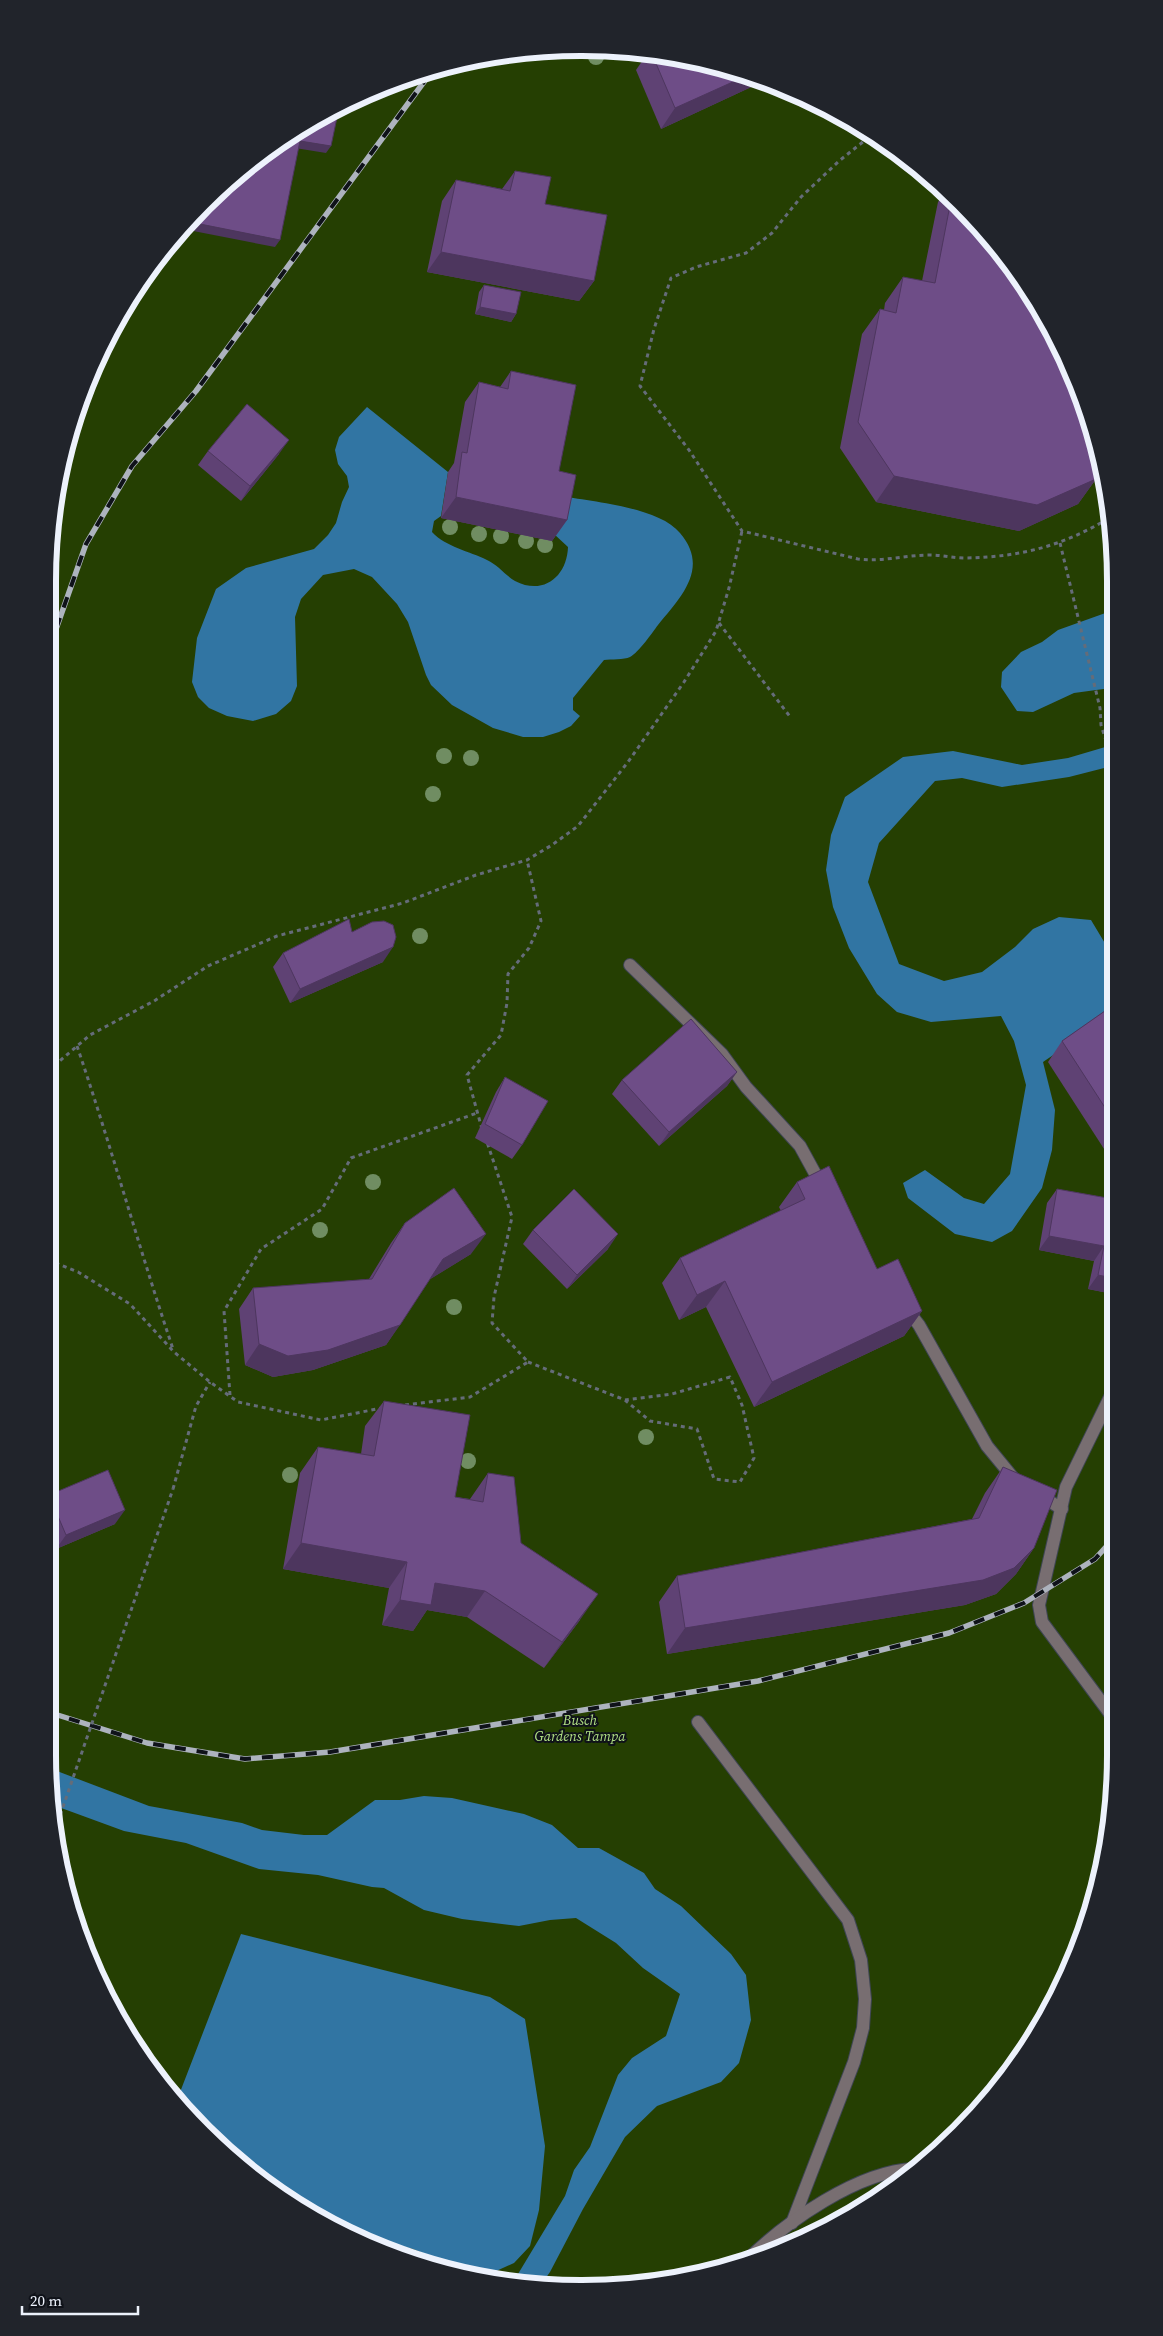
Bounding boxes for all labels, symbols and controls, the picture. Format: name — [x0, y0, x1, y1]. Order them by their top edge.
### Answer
park label: Busch Gardens Tampa — [535, 1710, 626, 1746]
scale bar — [22, 2284, 139, 2316]
text: 20 m — [30, 2290, 62, 2311]

